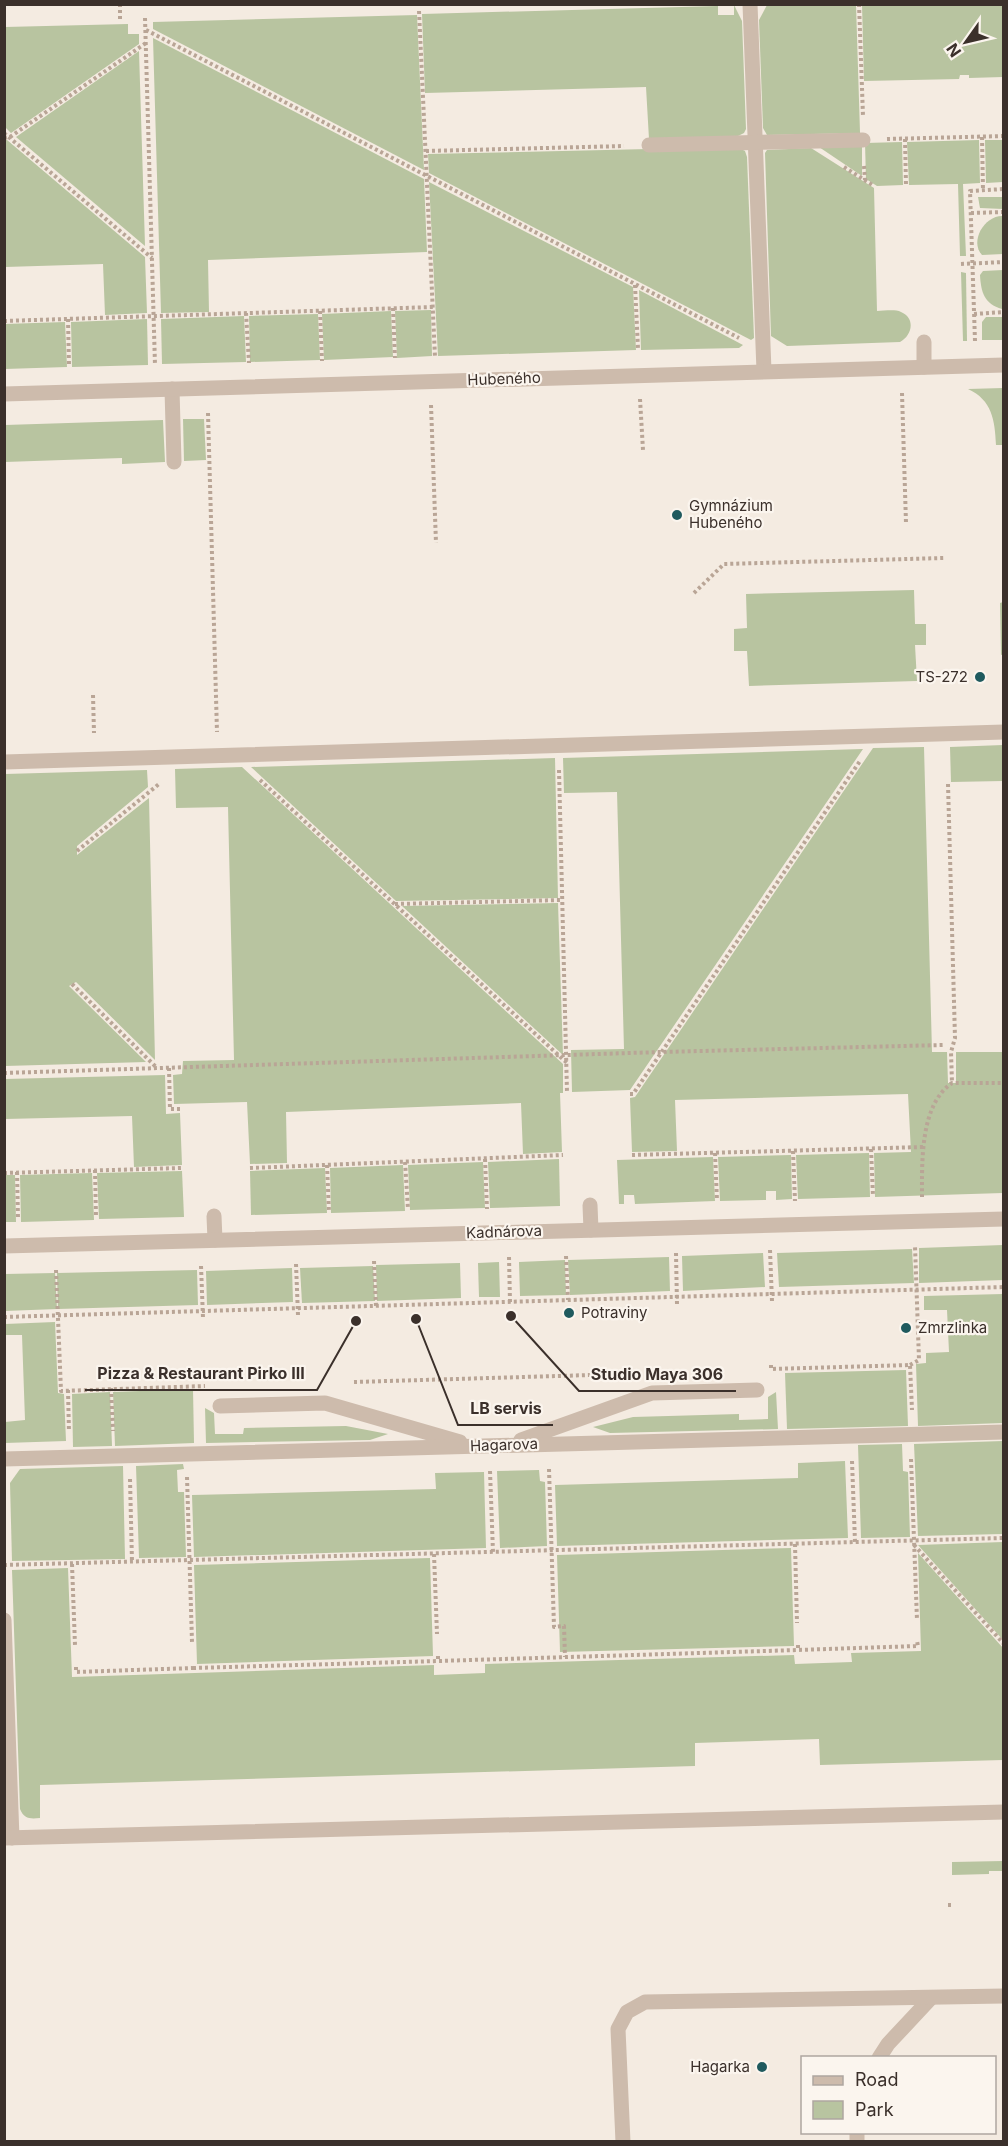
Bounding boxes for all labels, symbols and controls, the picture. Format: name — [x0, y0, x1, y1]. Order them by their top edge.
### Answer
north arrow — [936, 12, 996, 72]
text: N — [942, 40, 965, 61]
street label: Hubeného — [467, 368, 541, 389]
place label: Gymnázium Hubeného — [689, 496, 773, 532]
marker: Gymnázium Hubeného — [670, 508, 684, 522]
place label: TS-272 — [916, 667, 968, 686]
marker: TS-272 — [973, 670, 987, 684]
street label: Kadnárova — [466, 1221, 542, 1242]
place label: Potraviny — [581, 1303, 648, 1322]
marker: Potraviny — [562, 1306, 576, 1320]
place label: Zmrzlinka — [918, 1318, 987, 1337]
marker: Zmrzlinka — [899, 1321, 913, 1335]
callout: Pizza & Restaurant Pirko III — [85, 1356, 317, 1390]
callout: Studio Maya 306 — [579, 1357, 736, 1391]
text: Pizza & Restaurant Pirko III — [97, 1363, 305, 1383]
text: Studio Maya 306 — [591, 1364, 723, 1384]
callout: LB servis — [458, 1391, 553, 1425]
text: LB servis — [470, 1398, 542, 1418]
street label: Hagarova — [470, 1434, 538, 1455]
legend — [801, 2056, 996, 2134]
place label: Hagarka — [690, 2057, 750, 2076]
marker: Hagarka — [755, 2060, 769, 2074]
text: Road — [855, 2069, 898, 2090]
text: Park — [855, 2099, 894, 2120]

